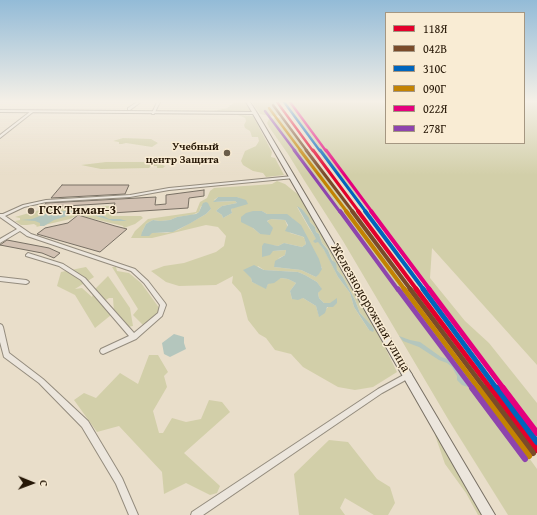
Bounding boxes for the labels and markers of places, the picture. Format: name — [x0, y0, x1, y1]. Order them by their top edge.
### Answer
place label: Учебный центр Защита — [146, 140, 219, 166]
marker: Учебный центр Защита — [222, 148, 232, 158]
place label: ГСК Тиман-3 — [39, 203, 116, 219]
marker: ГСК Тиман-3 — [26, 206, 36, 216]

